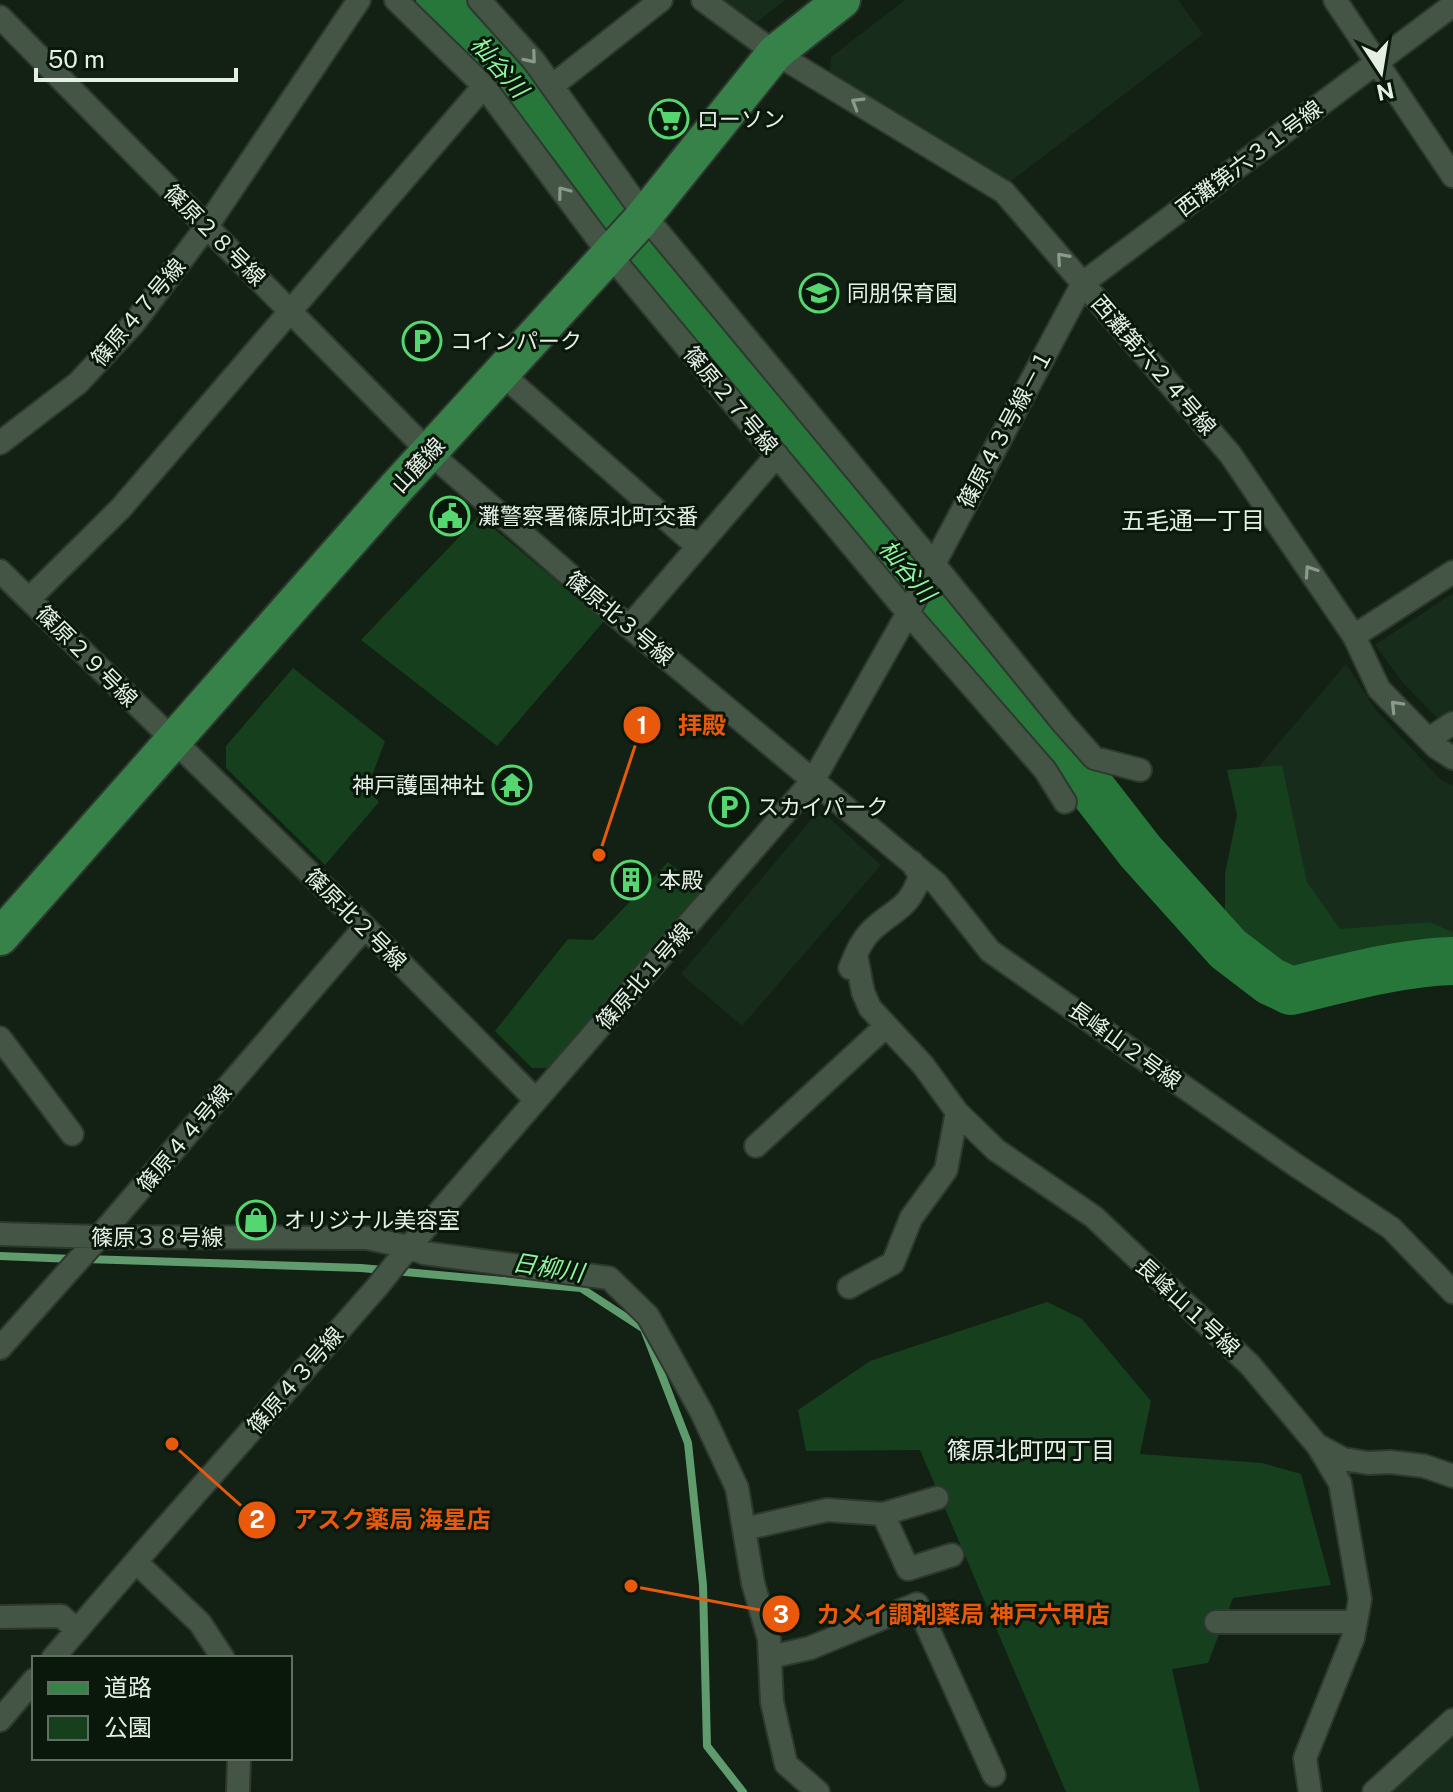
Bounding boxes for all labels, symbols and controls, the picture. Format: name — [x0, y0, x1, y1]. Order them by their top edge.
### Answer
water label: 杣谷川 — [466, 30, 536, 105]
scale bar — [36, 32, 236, 82]
north arrow — [1341, 32, 1421, 112]
text: 50 m — [48, 45, 105, 73]
one-way arrow — [521, 49, 536, 63]
text: N — [1374, 77, 1396, 106]
street label: 西灘第六３１号線 — [1171, 95, 1327, 221]
one-way arrow — [851, 97, 866, 113]
supermarket icon: ローソン — [648, 98, 690, 140]
place label: ローソン — [697, 106, 785, 132]
street label: 篠原２８号線 — [159, 179, 271, 291]
one-way arrow — [559, 187, 573, 201]
street label: 篠原４７号線 — [86, 253, 190, 371]
one-way arrow — [1057, 253, 1072, 268]
school or university icon: 同朋保育園 — [798, 272, 840, 314]
place label: 同朋保育園 — [847, 280, 957, 306]
street label: 西灘第六２４号線 — [1086, 290, 1222, 440]
parking icon: コインパーク — [401, 320, 443, 362]
place label: コインパーク — [450, 328, 582, 354]
street label: 篠原２７号線 — [679, 341, 783, 459]
street label: 篠原４３号線－１ — [952, 344, 1058, 512]
street label: 山麓線 — [386, 432, 450, 498]
public building icon: 灘警察署篠原北町交番 — [429, 495, 471, 537]
place label: 灘警察署篠原北町交番 — [478, 503, 698, 529]
district label: 五毛通一丁目 — [1121, 506, 1265, 534]
water label: 杣谷川 — [874, 534, 944, 609]
one-way arrow — [1305, 565, 1320, 579]
street label: 篠原北３号線 — [561, 566, 679, 670]
street label: 篠原２９号線 — [31, 600, 143, 712]
one-way arrow — [1391, 700, 1405, 715]
callout: 拝殿 — [622, 701, 742, 749]
text: 1 — [637, 711, 647, 739]
text: 拝殿 — [678, 711, 726, 739]
temple icon: 神戸護国神社 — [491, 764, 533, 806]
place label: 神戸護国神社 — [352, 772, 484, 798]
parking icon: スカイパーク — [708, 786, 750, 828]
place label: スカイパーク — [757, 794, 889, 820]
building icon: 本殿 — [610, 859, 652, 901]
street label: 篠原北２号線 — [300, 863, 412, 975]
place label: 本殿 — [659, 867, 703, 893]
street label: 篠原北１号線 — [591, 918, 697, 1034]
street label: 長峰山２号線 — [1064, 996, 1186, 1094]
street label: 篠原４４号線 — [132, 1079, 236, 1197]
shop icon: オリジナル美容室 — [235, 1199, 277, 1241]
place label: オリジナル美容室 — [284, 1207, 460, 1233]
street label: 篠原３８号線 — [91, 1224, 223, 1250]
water label: 日柳川 — [510, 1248, 589, 1287]
street label: 長峰山１号線 — [1131, 1252, 1245, 1362]
street label: 篠原４３号線 — [242, 1322, 348, 1438]
district label: 篠原北町四丁目 — [947, 1436, 1115, 1464]
callout: アスク薬局 海星店 — [237, 1496, 506, 1544]
text: 2 — [249, 1505, 265, 1533]
text: アスク薬局 海星店 — [293, 1505, 491, 1533]
callout: カメイ調剤薬局 神戸六甲店 — [761, 1590, 1126, 1638]
text: 3 — [773, 1600, 789, 1628]
text: カメイ調剤薬局 神戸六甲店 — [816, 1600, 1110, 1628]
legend — [32, 1656, 292, 1760]
text: 道路 — [104, 1673, 152, 1701]
text: 公園 — [104, 1713, 152, 1741]

